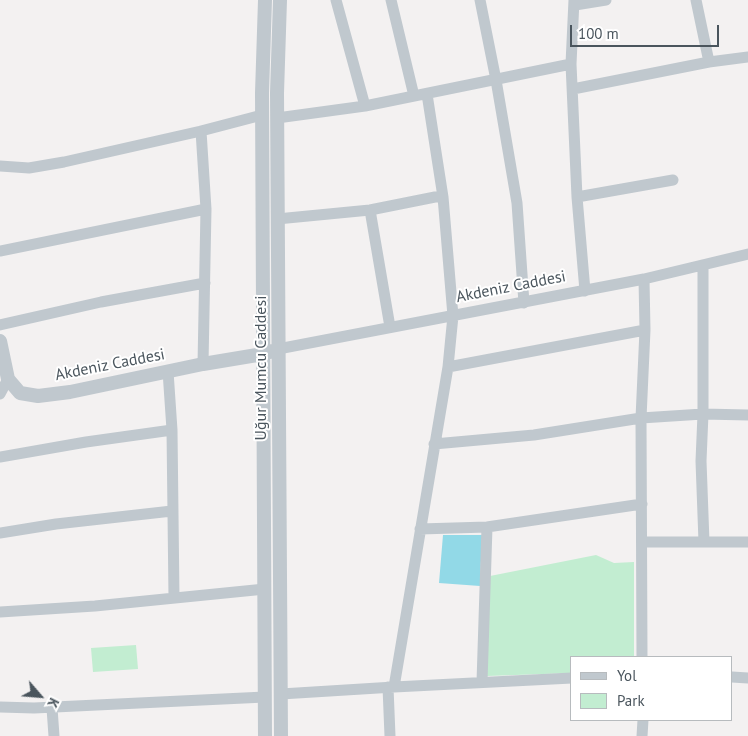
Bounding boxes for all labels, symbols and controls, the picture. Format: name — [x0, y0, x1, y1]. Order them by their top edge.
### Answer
scale bar — [573, 15, 722, 47]
text: 100 m — [578, 24, 619, 43]
street label: Akdeniz Caddesi — [454, 267, 568, 307]
street label: Uğur Mumcu Caddesi — [251, 296, 271, 440]
street label: Akdeniz Caddesi — [53, 345, 167, 385]
legend — [570, 656, 733, 721]
text: Yol — [617, 666, 637, 685]
north arrow — [15, 671, 65, 721]
text: Park — [617, 691, 645, 710]
text: K — [43, 695, 63, 711]

